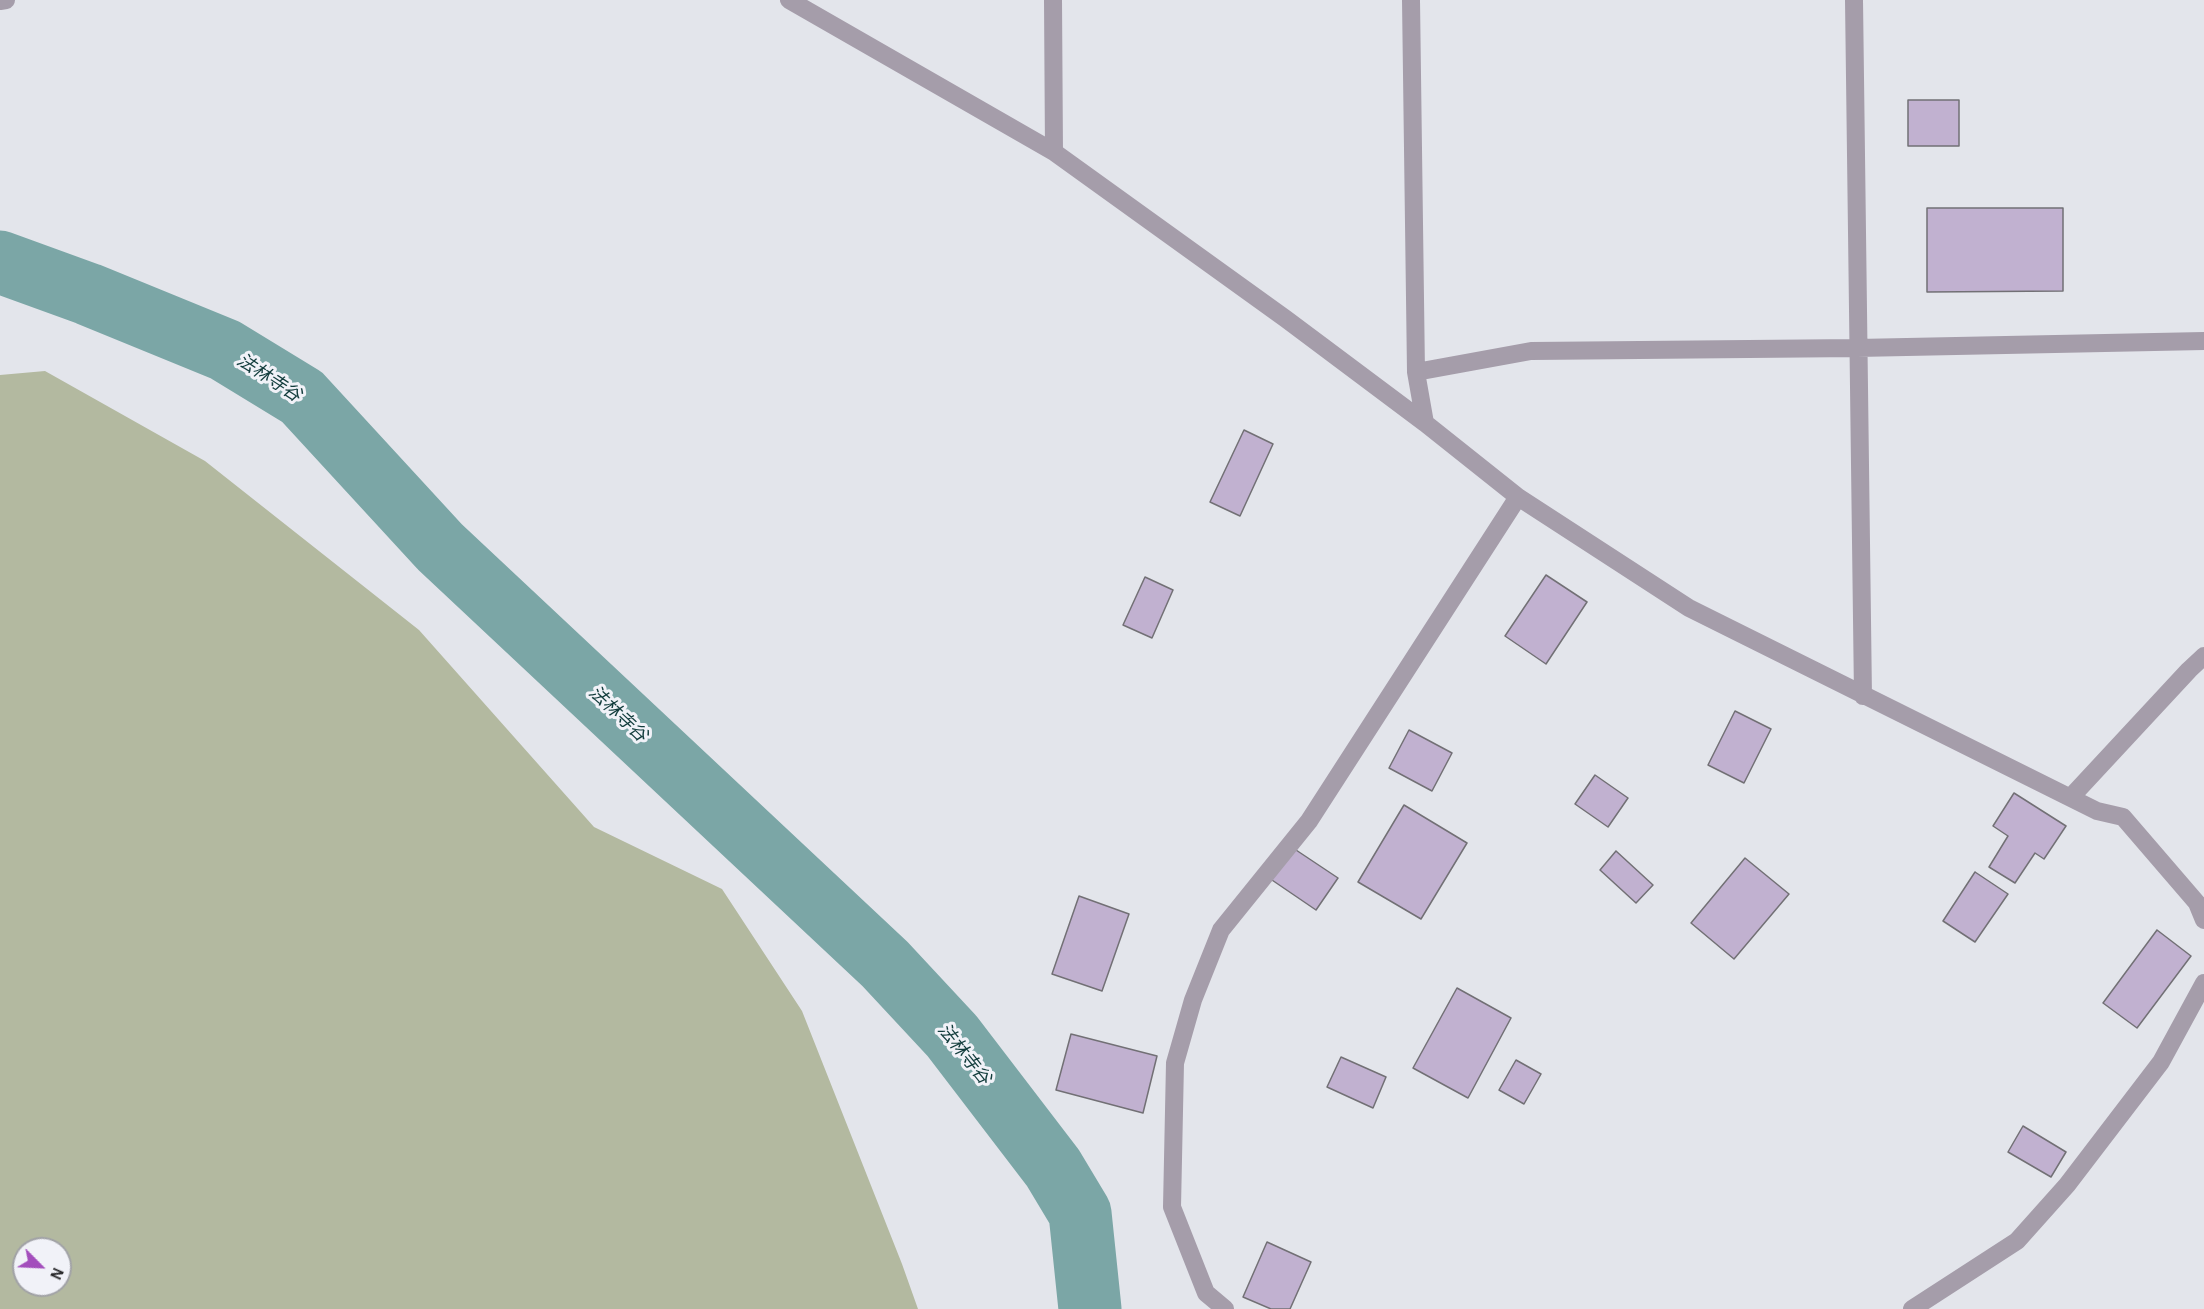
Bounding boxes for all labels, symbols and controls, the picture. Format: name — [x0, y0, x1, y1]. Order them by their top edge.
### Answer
water label: 法林寺谷 — [233, 349, 305, 407]
water label: 法林寺谷 — [584, 682, 652, 746]
water label: 法林寺谷 — [933, 1019, 995, 1089]
north arrow — [12, 1237, 72, 1297]
text: N — [47, 1265, 66, 1282]

